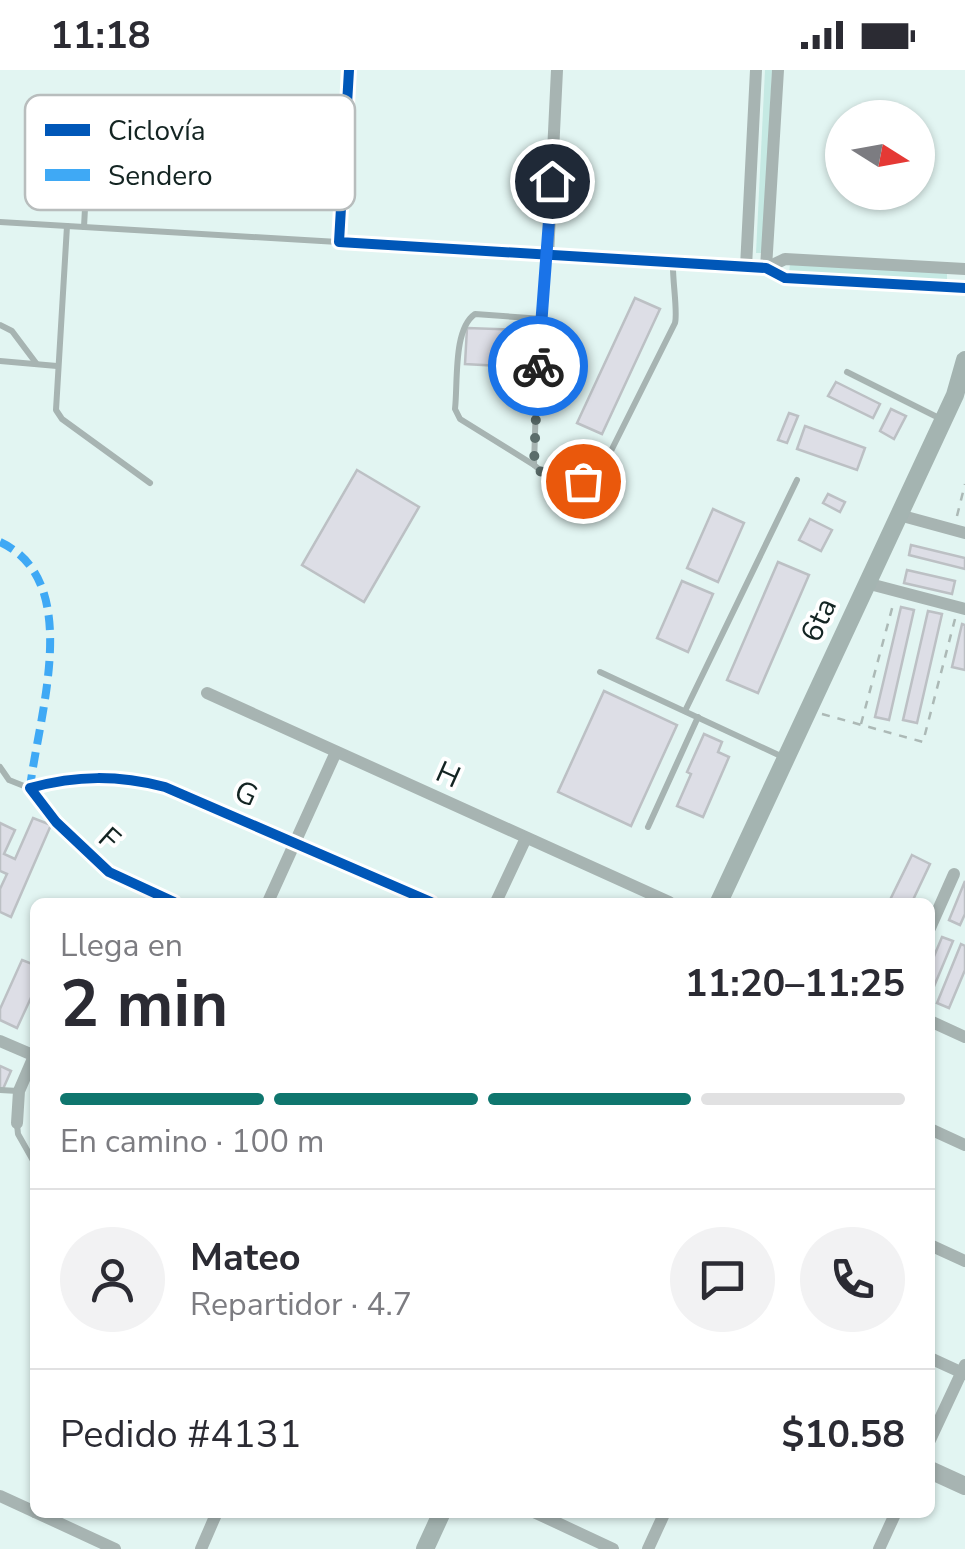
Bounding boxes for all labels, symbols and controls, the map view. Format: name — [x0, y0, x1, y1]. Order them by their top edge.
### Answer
text: 11:18 — [50, 10, 151, 61]
legend — [25, 95, 355, 210]
north arrow — [825, 100, 935, 210]
map controls — [825, 100, 935, 210]
text: Ciclovía — [108, 112, 206, 150]
pin — [510, 139, 595, 224]
icon: home — [525, 154, 580, 209]
text: Sendero — [108, 157, 213, 195]
courier — [488, 316, 588, 416]
icon: bike — [511, 339, 566, 394]
pin — [541, 439, 626, 524]
icon: bag — [556, 454, 611, 509]
street label: 6ta — [791, 591, 847, 649]
street label: H — [429, 752, 467, 798]
street label: G — [228, 771, 264, 817]
street label: F — [89, 818, 129, 860]
text: Llega en — [60, 924, 183, 967]
text: 11:20–11:25 — [685, 958, 905, 1009]
text: 2 min — [60, 960, 228, 1049]
text: En camino · 100 m — [60, 1120, 324, 1163]
button: person — [60, 1227, 165, 1332]
button: chat — [670, 1227, 775, 1332]
button: phone — [800, 1227, 905, 1332]
text: Mateo — [190, 1232, 301, 1283]
text: Repartidor · 4.7 — [190, 1283, 412, 1326]
text: Pedido #4131 — [60, 1409, 301, 1460]
text: $10.58 — [782, 1409, 905, 1460]

